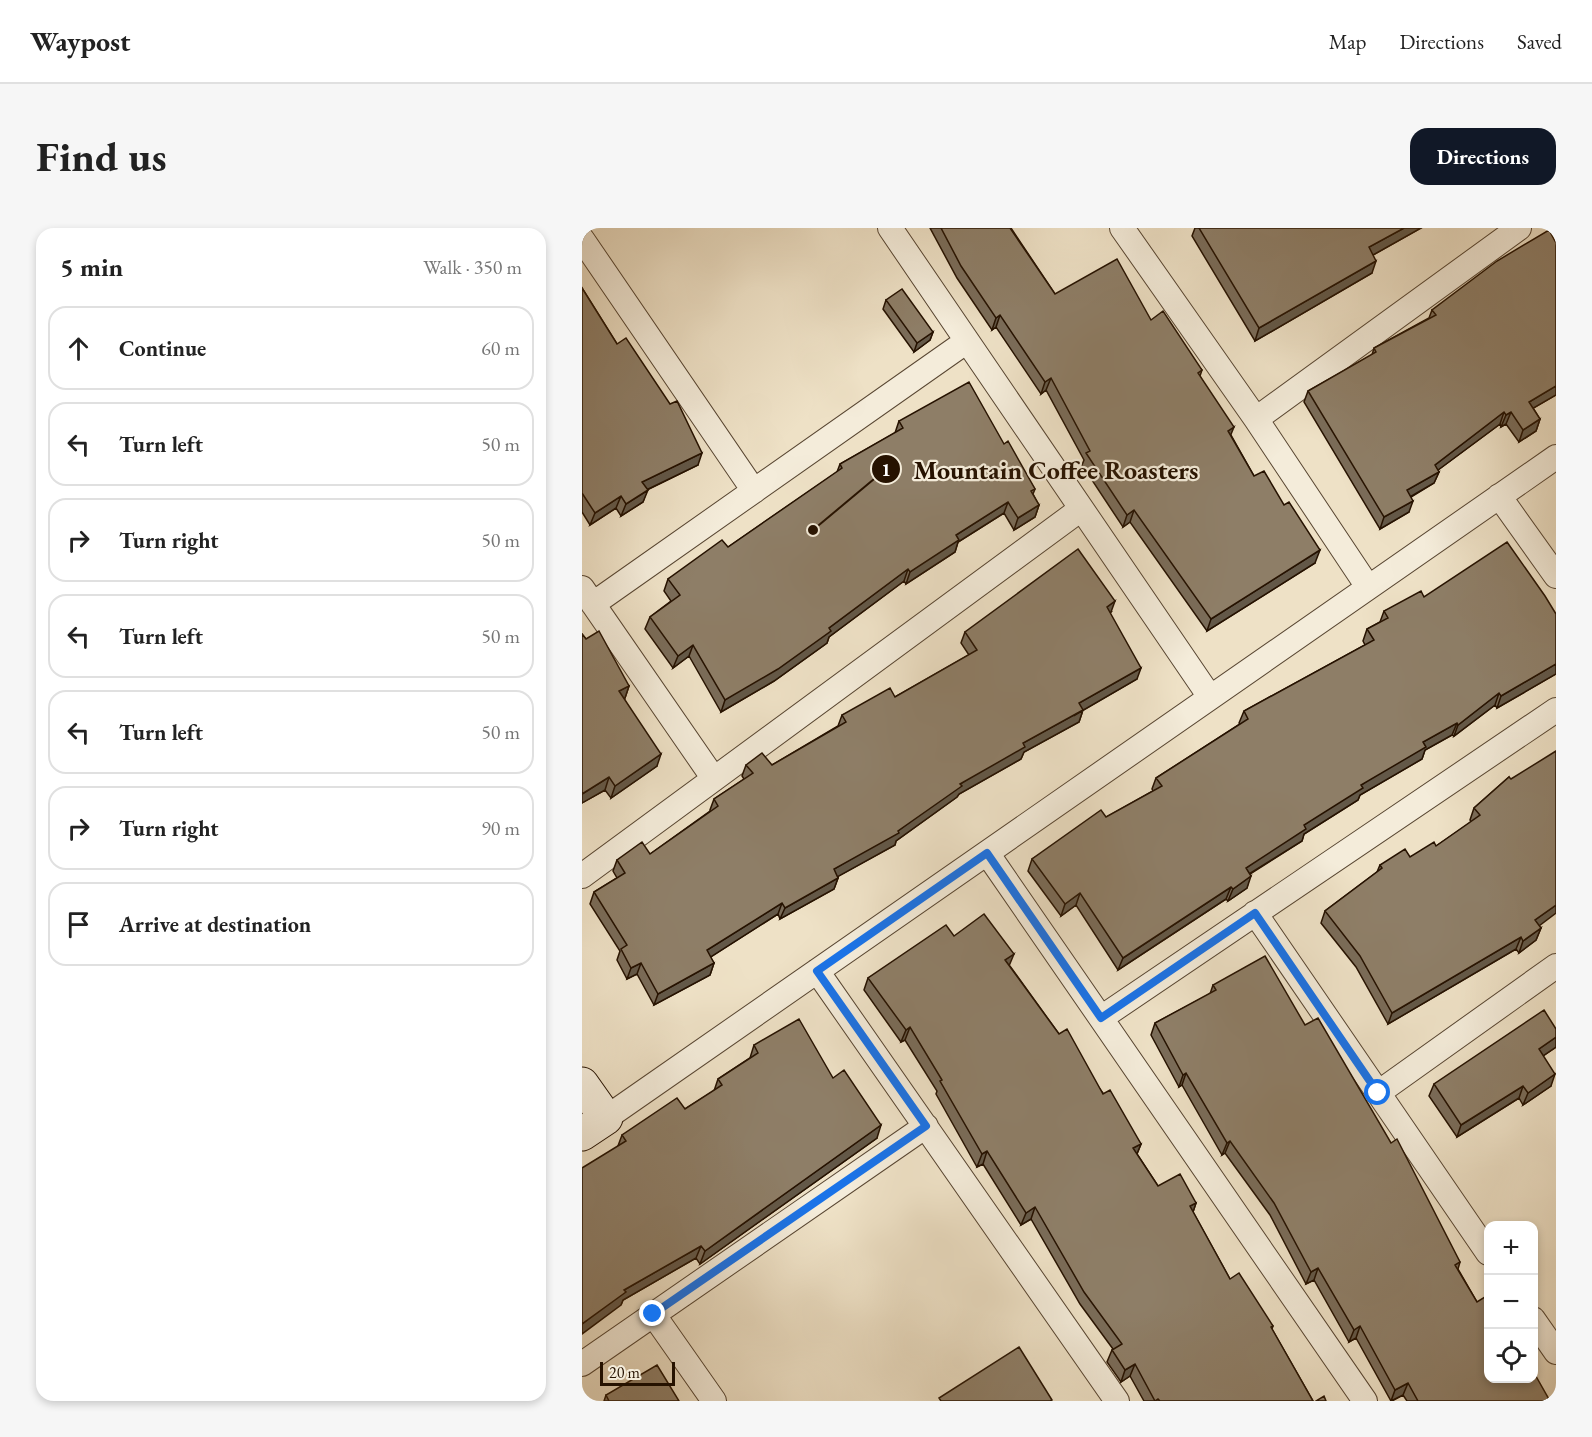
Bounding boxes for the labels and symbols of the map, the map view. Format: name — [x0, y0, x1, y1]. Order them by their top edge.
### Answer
callout: Mountain Coffee Roasters — [871, 447, 1210, 491]
text: Mountain Coffee Roasters — [914, 453, 1198, 487]
text: 1 — [881, 458, 891, 481]
route start — [1364, 1079, 1390, 1105]
route end — [639, 1300, 665, 1326]
scale bar — [600, 1359, 675, 1386]

